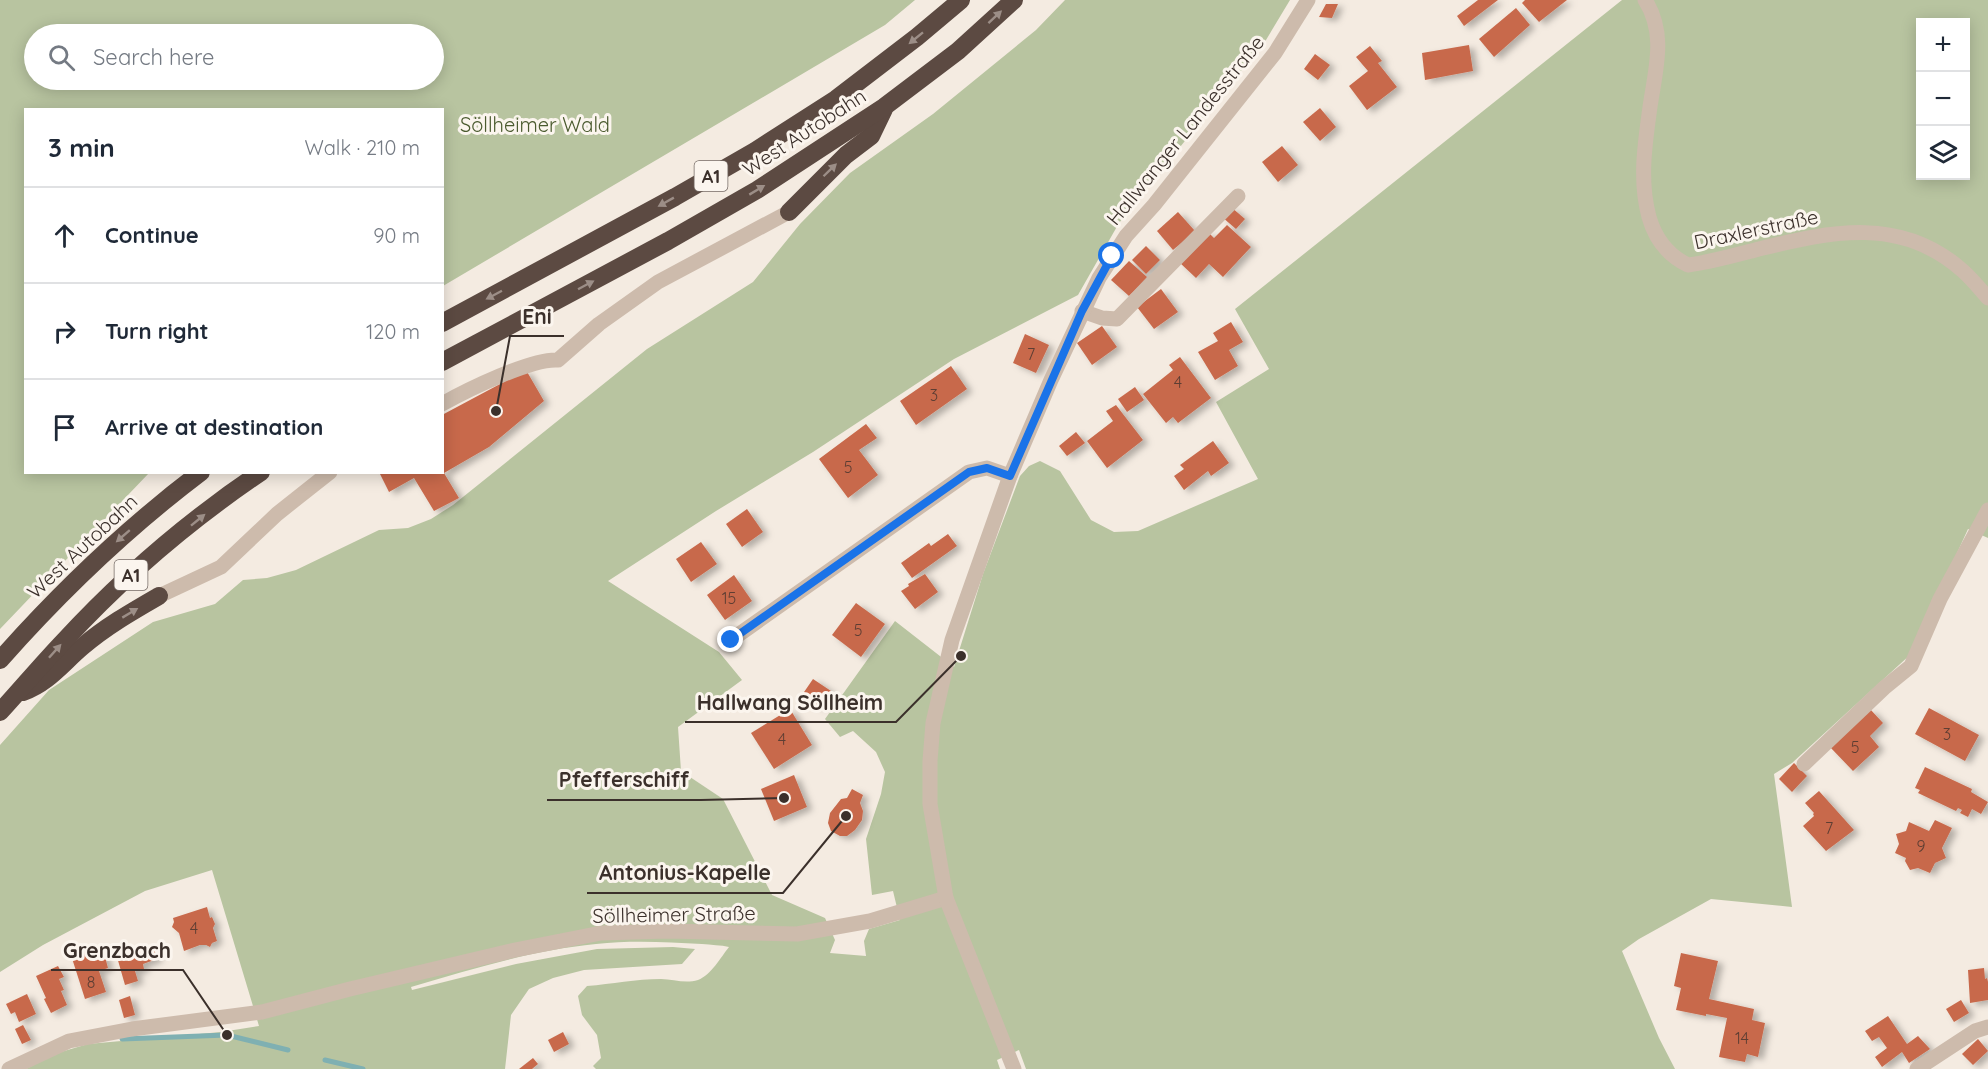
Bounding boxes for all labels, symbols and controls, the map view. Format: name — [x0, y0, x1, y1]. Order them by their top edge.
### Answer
one-way arrow — [988, 11, 1002, 25]
map controls — [1916, 18, 1970, 180]
button: + — [1916, 18, 1970, 72]
search box — [24, 24, 444, 90]
street label: Hallwanger Landesstraße — [1101, 30, 1269, 230]
one-way arrow — [908, 31, 924, 44]
icon: search — [45, 41, 78, 74]
text: Search here — [93, 43, 214, 71]
button: − — [1916, 72, 1970, 126]
street label: West Autobahn — [738, 83, 870, 181]
park label: Söllheimer Wald — [460, 112, 610, 137]
button: layers — [1916, 126, 1970, 180]
text: 3 min — [48, 131, 115, 164]
text: Walk · 210 m — [305, 135, 420, 160]
road number: A1 — [694, 161, 728, 191]
one-way arrow — [823, 164, 837, 178]
one-way arrow — [749, 185, 766, 195]
one-way arrow — [657, 197, 674, 207]
street label: Draxlerstraße — [1692, 204, 1820, 254]
icon: ahead — [48, 219, 81, 252]
text: Continue — [105, 221, 199, 249]
text: 90 m — [373, 223, 420, 248]
route start — [1098, 242, 1124, 268]
one-way arrow — [578, 280, 595, 290]
one-way arrow — [486, 290, 503, 300]
callout: Eni — [510, 297, 564, 336]
text: Eni — [522, 303, 552, 329]
icon: right — [48, 315, 81, 348]
text: Turn right — [105, 317, 209, 345]
text: 120 m — [366, 319, 420, 344]
house number: 7 — [1027, 344, 1035, 364]
house number: 4 — [1174, 372, 1182, 392]
house number: 3 — [930, 385, 938, 405]
icon: arrive — [48, 411, 81, 444]
text: Arrive at destination — [105, 413, 323, 441]
house number: 5 — [844, 457, 852, 477]
street label: West Autobahn — [22, 488, 142, 604]
one-way arrow — [190, 513, 206, 526]
one-way arrow — [116, 529, 131, 542]
road number: A1 — [114, 560, 148, 590]
house number: 15 — [722, 588, 736, 608]
one-way arrow — [122, 607, 138, 618]
house number: 5 — [854, 620, 862, 640]
route end — [717, 626, 743, 652]
one-way arrow — [48, 644, 62, 659]
callout: Hallwang Söllheim — [685, 683, 896, 722]
text: Hallwang Söllheim — [697, 689, 883, 715]
house number: 3 — [1943, 724, 1951, 744]
house number: 4 — [778, 729, 786, 749]
house number: 5 — [1851, 737, 1859, 757]
callout: Pfefferschiff — [547, 761, 701, 800]
text: Pfefferschiff — [559, 766, 690, 792]
house number: 7 — [1825, 818, 1833, 838]
house number: 9 — [1917, 836, 1926, 856]
callout: Antonius-Kapelle — [587, 854, 783, 893]
text: Antonius-Kapelle — [599, 859, 771, 885]
street label: Söllheimer Straße — [592, 900, 756, 928]
house number: 4 — [190, 918, 198, 938]
callout: Grenzbach — [51, 931, 183, 970]
text: Grenzbach — [63, 937, 171, 963]
house number: 8 — [87, 972, 95, 992]
house number: 14 — [1735, 1028, 1749, 1048]

